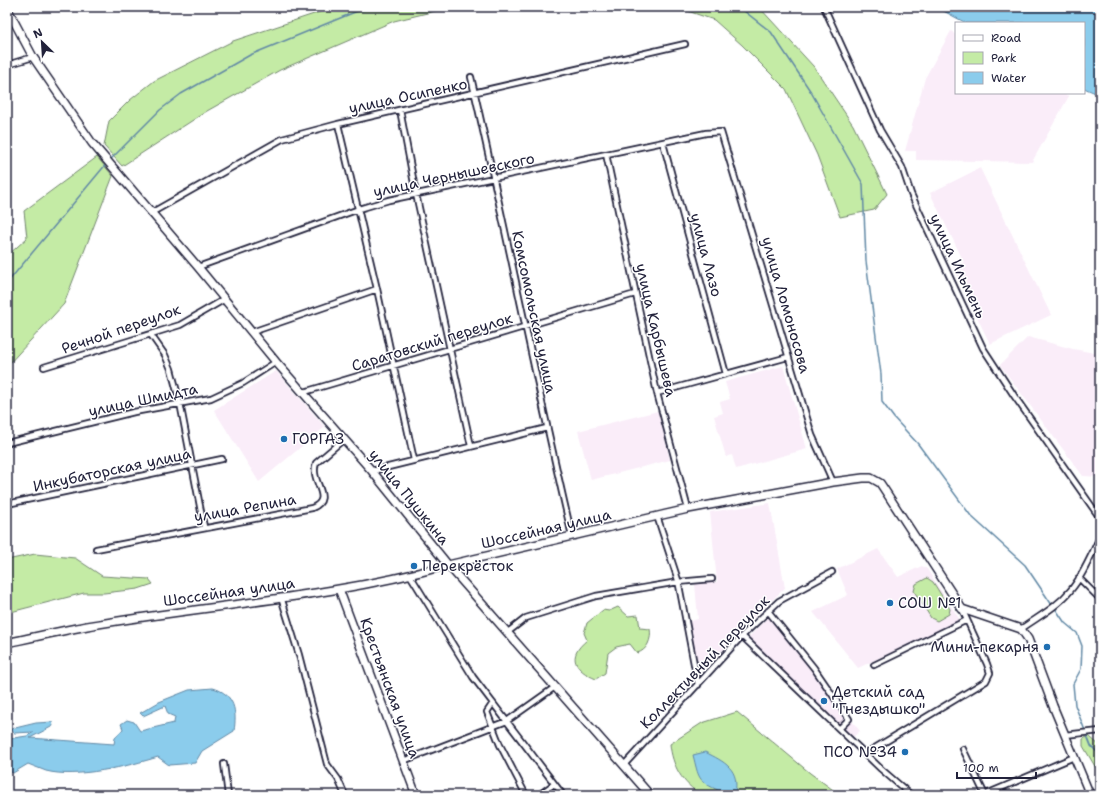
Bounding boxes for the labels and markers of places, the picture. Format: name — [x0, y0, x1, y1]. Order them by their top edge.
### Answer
place label: ГОРГАЗ — [292, 429, 344, 449]
marker: ГОРГАЗ — [279, 434, 289, 444]
place label: Перекрёсток — [422, 556, 513, 576]
marker: Перекрёсток — [409, 561, 419, 571]
place label: СОШ №1 — [898, 593, 962, 613]
marker: СОШ №1 — [885, 598, 895, 608]
place label: Мини-пекарня — [931, 637, 1039, 657]
marker: Мини-пекарня — [1042, 642, 1052, 652]
place label: Детский сад "Гнездышко" — [832, 682, 926, 719]
marker: Детский сад "Гнездышко" — [819, 696, 829, 706]
place label: ПСО №34 — [824, 742, 897, 762]
marker: ПСО №34 — [900, 747, 910, 757]

